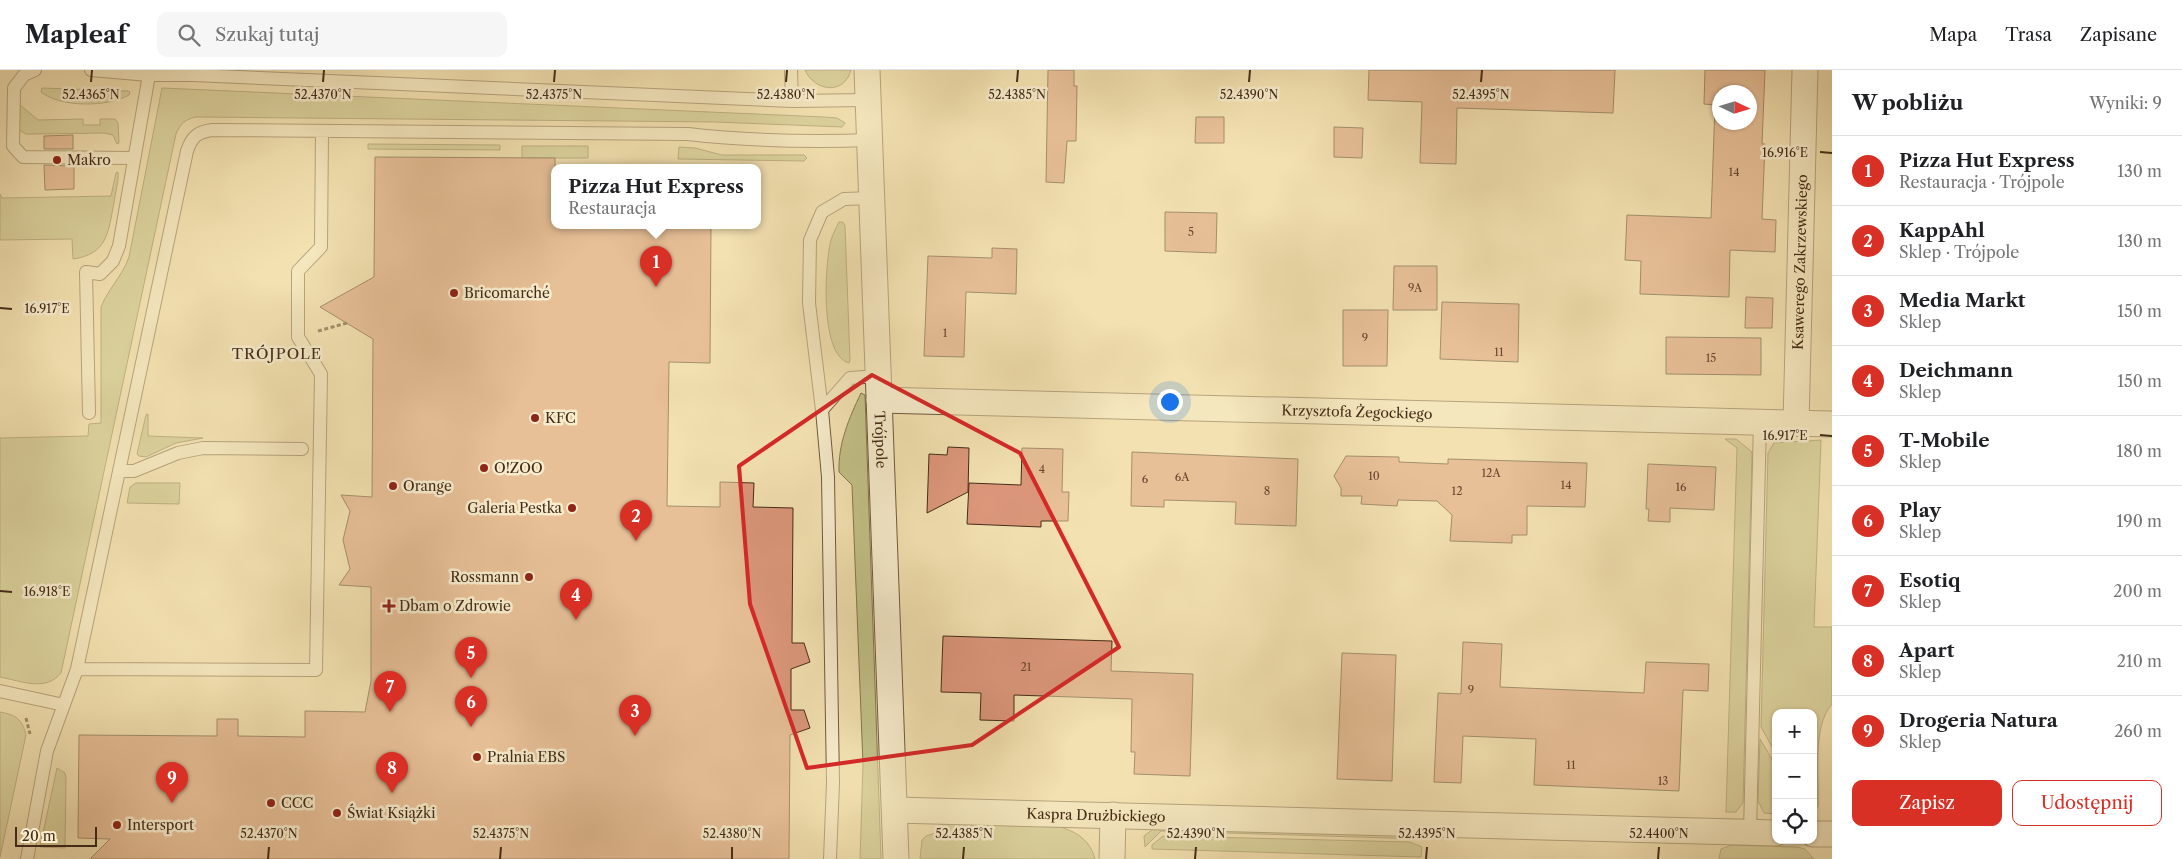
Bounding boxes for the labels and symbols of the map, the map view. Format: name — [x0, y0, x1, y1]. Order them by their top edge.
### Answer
north arrow — [1712, 85, 1757, 130]
text: 52.4365°N — [62, 87, 120, 102]
text: 52.4370°N — [294, 87, 352, 102]
text: 52.4375°N — [526, 87, 582, 102]
text: 52.4380°N — [757, 87, 815, 102]
text: 52.4385°N — [988, 87, 1046, 102]
text: 52.4390°N — [1220, 87, 1278, 102]
text: 52.4395°N — [1452, 87, 1510, 102]
text: 16.916°E — [1762, 145, 1808, 160]
place label: Makro — [67, 151, 111, 169]
marker: Makro — [51, 154, 63, 166]
house number: 14 — [1729, 165, 1739, 179]
street label: Ksawerego Zakrzewskiego — [1789, 174, 1811, 350]
house number: 5 — [1188, 225, 1194, 239]
pin: 1 — [640, 246, 672, 287]
house number: 9A — [1408, 281, 1423, 295]
place label: Bricomarché — [464, 284, 550, 302]
marker: Bricomarché — [448, 287, 460, 299]
text: 16.917°E — [24, 301, 70, 316]
house number: 1 — [943, 326, 948, 340]
house number: 9 — [1362, 331, 1368, 345]
district label: TRÓJPOLE — [232, 344, 322, 363]
house number: 11 — [1494, 345, 1504, 359]
house number: 15 — [1706, 351, 1716, 365]
your location — [1157, 389, 1183, 415]
street label: Krzysztofa Żegockiego — [1281, 401, 1433, 423]
place label: KFC — [545, 409, 576, 427]
street label: Trójpole — [871, 411, 891, 469]
marker: KFC — [529, 412, 541, 424]
text: 16.917°E — [1762, 428, 1808, 443]
place label: O!ZOO — [494, 459, 543, 477]
marker: O!ZOO — [478, 462, 490, 474]
house number: 4 — [1039, 462, 1045, 476]
house number: 12A — [1481, 466, 1501, 480]
house number: 10 — [1368, 469, 1380, 483]
house number: 6A — [1175, 470, 1190, 484]
house number: 6 — [1142, 472, 1149, 486]
place label: Orange — [403, 477, 452, 495]
house number: 14 — [1561, 478, 1571, 492]
marker: Orange — [387, 480, 399, 492]
house number: 16 — [1675, 480, 1687, 494]
house number: 8 — [1264, 484, 1270, 498]
house number: 12 — [1452, 484, 1462, 498]
place label: Galeria Pestka — [467, 499, 563, 517]
pin: 2 — [620, 500, 652, 541]
marker: Galeria Pestka — [566, 502, 578, 514]
place label: Rossmann — [450, 568, 519, 586]
marker: Rossmann — [523, 571, 535, 583]
pin: 4 — [560, 579, 592, 620]
text: 16.918°E — [24, 584, 70, 599]
place label: Dbam o Zdrowie — [399, 597, 511, 615]
marker: Dbam o Zdrowie — [383, 600, 395, 612]
pin: 5 — [455, 637, 487, 678]
house number: 21 — [1021, 660, 1032, 674]
pin: 7 — [374, 671, 406, 712]
house number: 9 — [1468, 683, 1474, 697]
pin: 6 — [455, 686, 487, 727]
pin: 3 — [619, 695, 651, 736]
place label: Pralnia EBS — [487, 748, 565, 766]
marker: Pralnia EBS — [471, 751, 483, 763]
pin: 8 — [376, 752, 408, 793]
house number: 11 — [1566, 758, 1576, 772]
pin: 9 — [156, 762, 188, 803]
house number: 13 — [1658, 774, 1668, 788]
place label: CCC — [281, 794, 313, 812]
marker: CCC — [265, 797, 277, 809]
place label: Świat Książki — [347, 803, 435, 822]
street label: Kaspra Drużbickiego — [1026, 804, 1166, 826]
marker: Świat Książki — [331, 807, 343, 819]
place label: Intersport — [127, 816, 194, 834]
marker: Intersport — [111, 819, 123, 831]
scale bar — [15, 824, 98, 847]
text: 52.4370°N — [240, 826, 298, 841]
text: 52.4375°N — [473, 826, 529, 841]
text: 52.4380°N — [703, 826, 761, 841]
text: 52.4385°N — [935, 826, 993, 841]
text: 52.4390°N — [1167, 826, 1225, 841]
text: 52.4395°N — [1398, 826, 1456, 841]
text: 52.4400°N — [1629, 826, 1689, 841]

